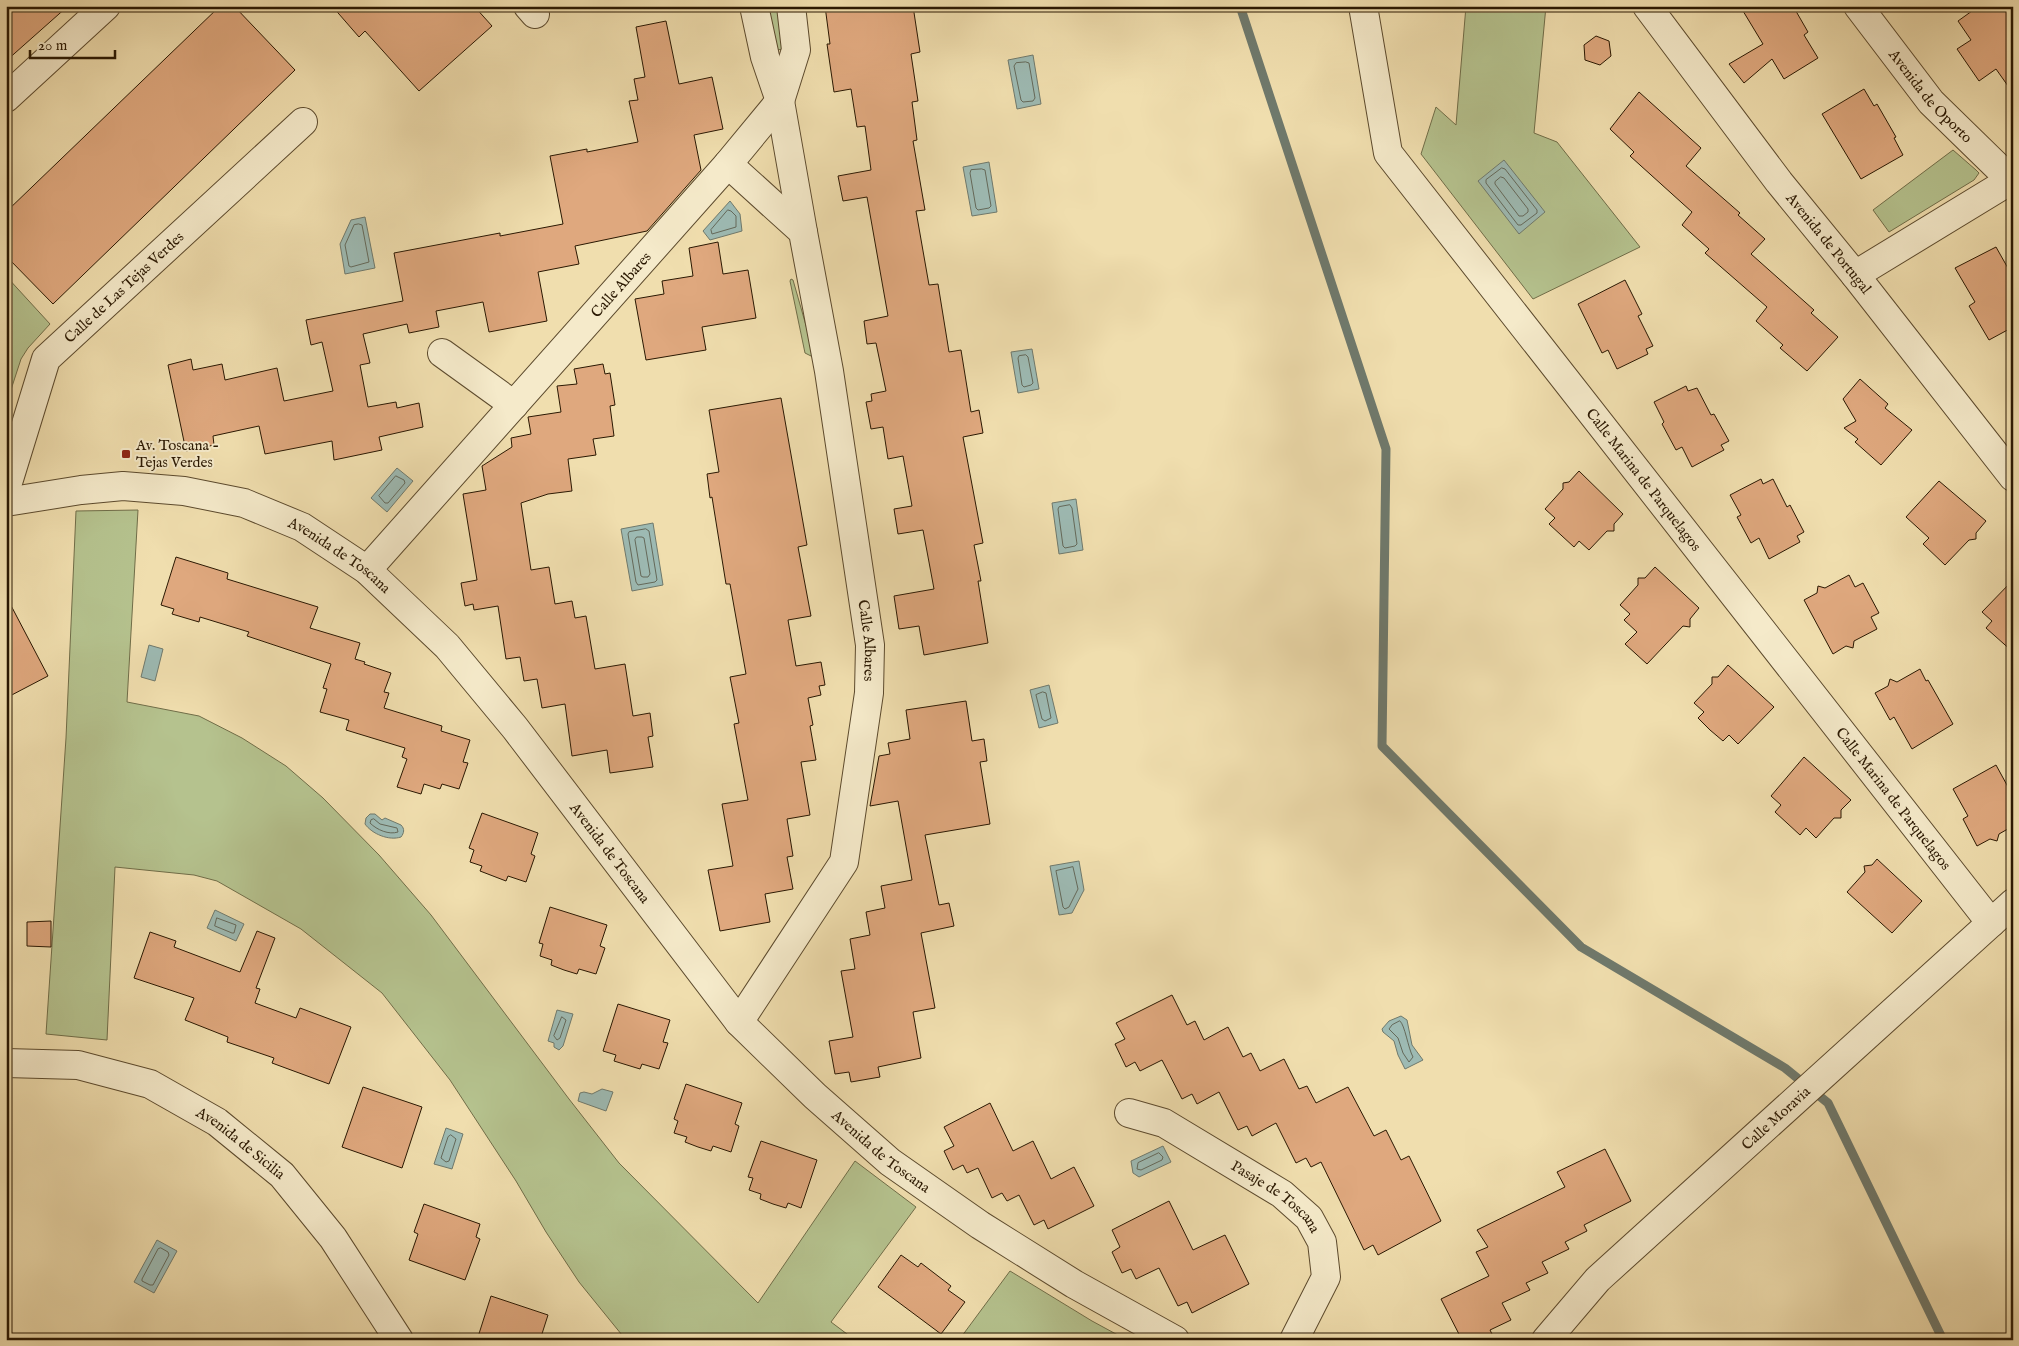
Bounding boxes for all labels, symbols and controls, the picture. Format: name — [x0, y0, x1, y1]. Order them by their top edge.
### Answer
scale bar — [30, 28, 115, 60]
text: 20 m — [38, 36, 68, 55]
street label: Avenida de Oporto — [1884, 45, 1977, 147]
street label: Avenida de Portugal — [1782, 188, 1876, 298]
street label: Calle de Las Tejas Verdes — [60, 227, 188, 347]
street label: Calle Albares — [586, 248, 655, 321]
street label: Calle Marina de Parquelagos — [1582, 404, 1706, 555]
place label: Av. Toscana - Tejas Verdes — [135, 436, 219, 472]
marker: Av. Toscana - Tejas Verdes — [120, 448, 132, 460]
street label: Avenida de Toscana — [284, 512, 395, 598]
street label: Calle Albares — [854, 598, 880, 681]
street label: Calle Marina de Parquelagos — [1832, 723, 1955, 874]
street label: Avenida de Toscana — [565, 798, 655, 907]
street label: Calle Moravia — [1737, 1082, 1815, 1154]
street label: Avenida de Sicilia — [192, 1102, 290, 1184]
street label: Avenida de Toscana — [827, 1105, 934, 1197]
street label: Pasaje de Toscana — [1228, 1156, 1325, 1236]

